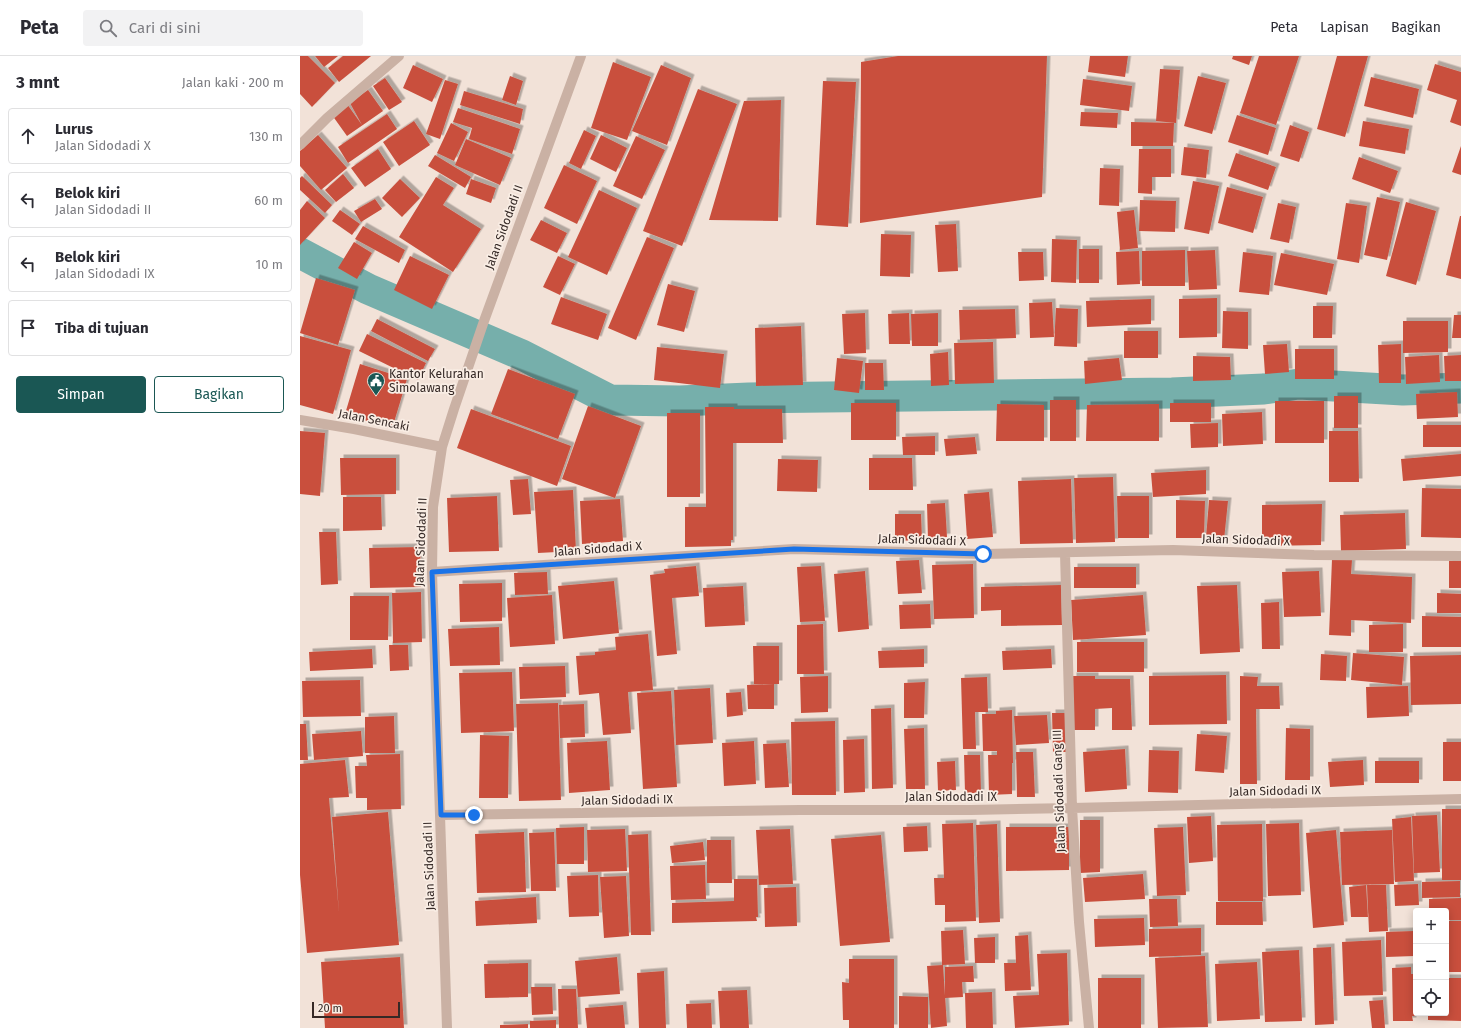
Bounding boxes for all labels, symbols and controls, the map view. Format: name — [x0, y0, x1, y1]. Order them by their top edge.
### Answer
search box — [83, 10, 363, 46]
text: Peta — [20, 16, 59, 39]
icon: search — [97, 17, 119, 39]
text: Cari di sini — [129, 19, 201, 37]
text: Peta — [1270, 19, 1298, 36]
text: Lapisan — [1320, 19, 1369, 36]
text: Bagikan — [1391, 19, 1441, 36]
text: 3 mnt — [16, 72, 60, 93]
text: Jalan kaki · 200 m — [182, 75, 284, 90]
text: Lurus — [55, 120, 93, 138]
icon: ahead — [17, 125, 39, 147]
text: 130 m — [249, 129, 283, 144]
text: Jalan Sidodadi X — [55, 138, 151, 153]
street label: Jalan Sidodadi II — [482, 183, 526, 271]
text: Belok kiri — [55, 184, 120, 202]
icon: left — [17, 189, 39, 211]
text: 60 m — [254, 193, 283, 208]
text: Jalan Sidodadi II — [55, 202, 151, 217]
text: Belok kiri — [55, 248, 120, 266]
icon: left — [17, 253, 39, 275]
text: 10 m — [256, 257, 283, 272]
text: Jalan Sidodadi IX — [55, 266, 155, 281]
icon: arrive — [17, 317, 39, 339]
text: Tiba di tujuan — [55, 319, 149, 337]
place label: Kantor Kelurahan Simolawang — [389, 367, 484, 395]
public building icon: Kantor Kelurahan Simolawang — [366, 371, 386, 396]
button: Simpan — [16, 376, 146, 413]
button: Bagikan — [154, 376, 284, 413]
street label: Jalan Sencaki — [337, 406, 411, 434]
street label: Jalan Sidodadi II — [412, 497, 430, 587]
street label: Jalan Sidodadi X — [878, 531, 967, 549]
street label: Jalan Sidodadi X — [1202, 531, 1291, 549]
street label: Jalan Sidodadi X — [553, 539, 643, 559]
route start — [974, 545, 992, 563]
street label: Jalan Sidodadi Gang III — [1050, 729, 1068, 853]
street label: Jalan Sidodadi IX — [1229, 783, 1322, 799]
street label: Jalan Sidodadi IX — [905, 790, 997, 804]
street label: Jalan Sidodadi IX — [581, 792, 674, 808]
route end — [465, 806, 483, 824]
street label: Jalan Sidodadi II — [420, 821, 438, 911]
map controls — [1413, 908, 1449, 1016]
button: + — [1413, 908, 1449, 944]
button: − — [1413, 944, 1449, 980]
button: locate — [1413, 980, 1449, 1016]
scale bar — [312, 1000, 400, 1019]
text: 20 m — [318, 1002, 342, 1015]

